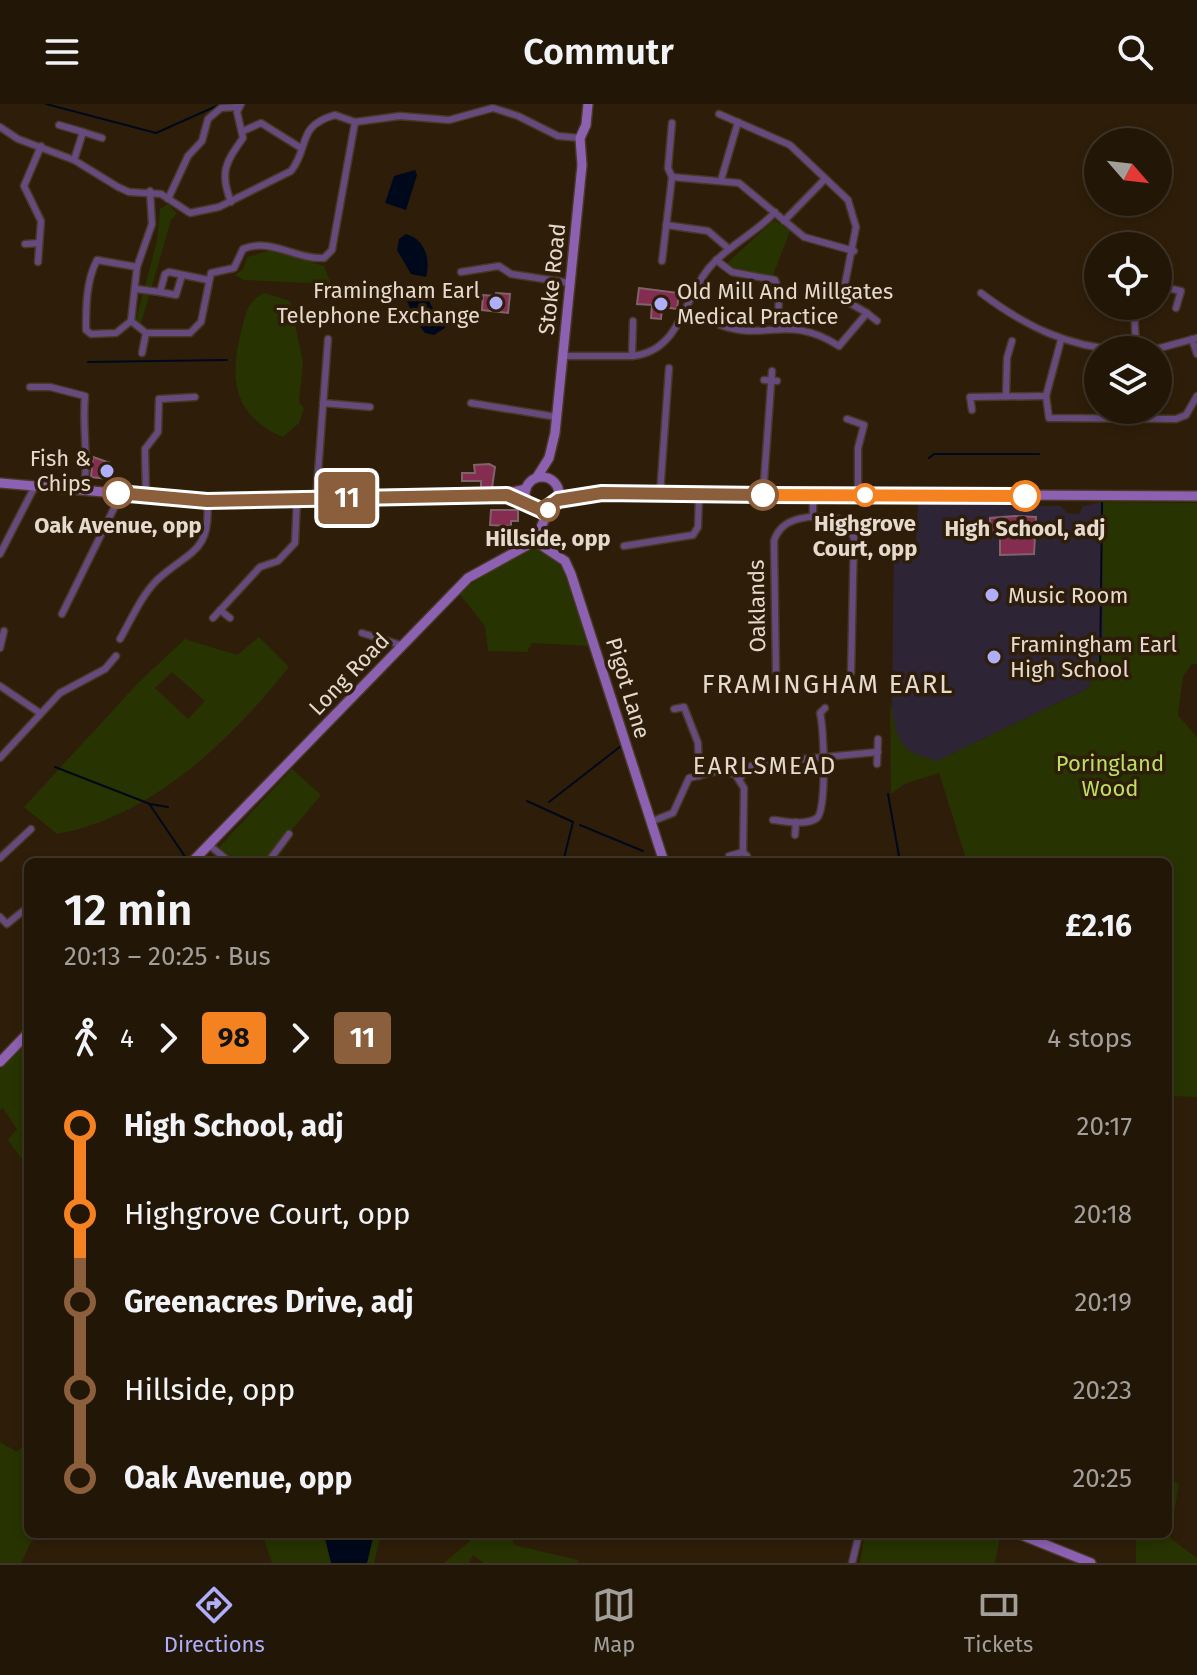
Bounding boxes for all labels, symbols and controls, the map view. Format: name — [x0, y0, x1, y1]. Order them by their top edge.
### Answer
icon: menu — [40, 30, 84, 74]
text: Commutr — [523, 30, 674, 74]
icon: search — [1113, 30, 1157, 74]
north arrow — [1084, 128, 1172, 216]
map controls — [1084, 128, 1172, 424]
street label: Stoke Road — [533, 222, 571, 336]
button: locate — [1084, 232, 1172, 320]
place label: Framingham Earl Telephone Exchange — [276, 277, 480, 329]
place label: Old Mill And Millgates Medical Practice — [677, 278, 893, 330]
marker: Framingham Earl Telephone Exchange — [487, 294, 505, 312]
marker: Old Mill And Millgates Medical Practice — [652, 295, 670, 313]
button: layers — [1084, 336, 1172, 424]
place label: Fish & Chips — [30, 445, 91, 497]
marker: Fish & Chips — [98, 462, 116, 480]
line badge: 11 — [311, 472, 383, 524]
marker: Oak Avenue, opp — [103, 478, 133, 508]
unlabelled marker — [748, 480, 778, 510]
text: 11 — [334, 481, 360, 514]
marker: High School, adj — [1010, 481, 1040, 511]
marker: Highgrove Court, opp — [854, 484, 876, 506]
marker: Hillside, opp — [537, 499, 559, 521]
place label: Highgrove Court, opp — [813, 510, 917, 562]
place label: Oak Avenue, opp — [34, 512, 202, 539]
place label: High School, adj — [944, 515, 1106, 542]
place label: Hillside, opp — [485, 525, 611, 552]
street label: Oaklands — [743, 559, 771, 653]
place label: Music Room — [1008, 582, 1128, 609]
marker: Music Room — [983, 586, 1001, 604]
street label: Long Road — [303, 627, 395, 721]
place label: Framingham Earl High School — [1010, 631, 1177, 683]
street label: Pigot Lane — [600, 634, 656, 742]
marker: Framingham Earl High School — [985, 648, 1003, 666]
district label: FRAMINGHAM EARL — [702, 669, 954, 700]
park label: Poringland Wood — [1056, 750, 1164, 802]
district label: EARLSMEAD — [693, 752, 837, 780]
text: 12 min — [64, 884, 193, 937]
text: £2.16 — [1065, 908, 1132, 944]
text: 20:13 – 20:25 · Bus — [64, 941, 271, 972]
icon: walk — [64, 1016, 108, 1060]
icon: forward — [146, 1016, 190, 1060]
icon: forward — [278, 1016, 322, 1060]
text: 98 — [218, 1021, 250, 1054]
text: 11 — [350, 1021, 375, 1054]
text: 4 — [120, 1023, 134, 1054]
text: 4 stops — [1047, 1023, 1132, 1054]
text: High School, adj — [124, 1108, 344, 1144]
text: 20:17 — [1077, 1111, 1132, 1142]
text: Highgrove Court, opp — [124, 1196, 411, 1232]
text: 20:18 — [1074, 1199, 1132, 1230]
text: Greenacres Drive, adj — [124, 1284, 414, 1320]
text: 20:19 — [1075, 1287, 1132, 1318]
text: Hillside, opp — [124, 1372, 295, 1408]
text: 20:23 — [1073, 1375, 1132, 1406]
text: Oak Avenue, opp — [124, 1460, 352, 1496]
text: 20:25 — [1072, 1463, 1132, 1494]
tab: Directions — [164, 1583, 265, 1658]
tab: Map — [592, 1583, 636, 1658]
tab: Tickets — [964, 1583, 1033, 1658]

